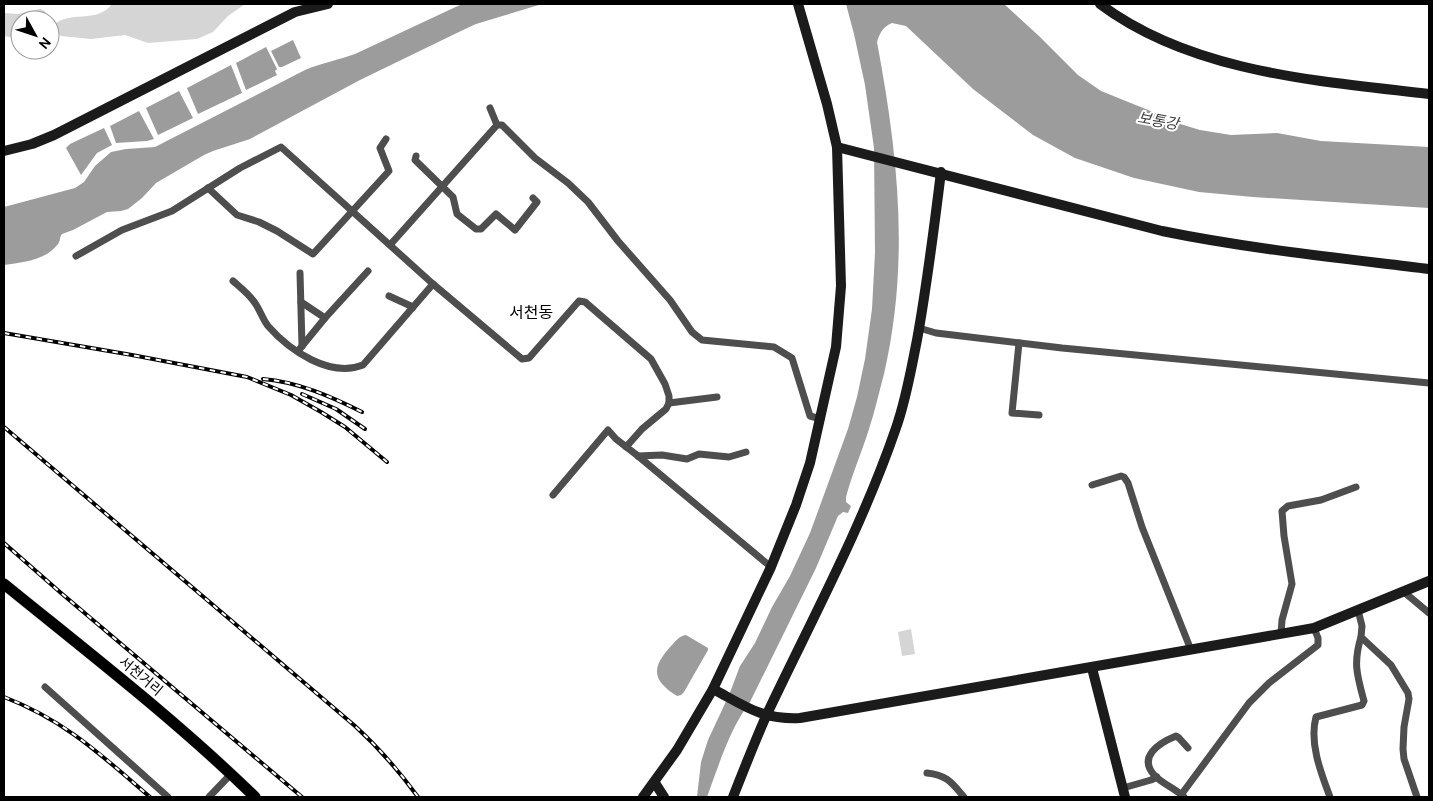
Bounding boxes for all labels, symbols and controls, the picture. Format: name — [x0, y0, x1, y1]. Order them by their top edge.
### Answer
north arrow — [10, 10, 60, 60]
text: N — [35, 34, 55, 53]
water label: 보통강 — [1136, 109, 1182, 134]
district label: 서천동 — [509, 303, 553, 322]
street label: 서천거리 — [115, 653, 167, 699]

